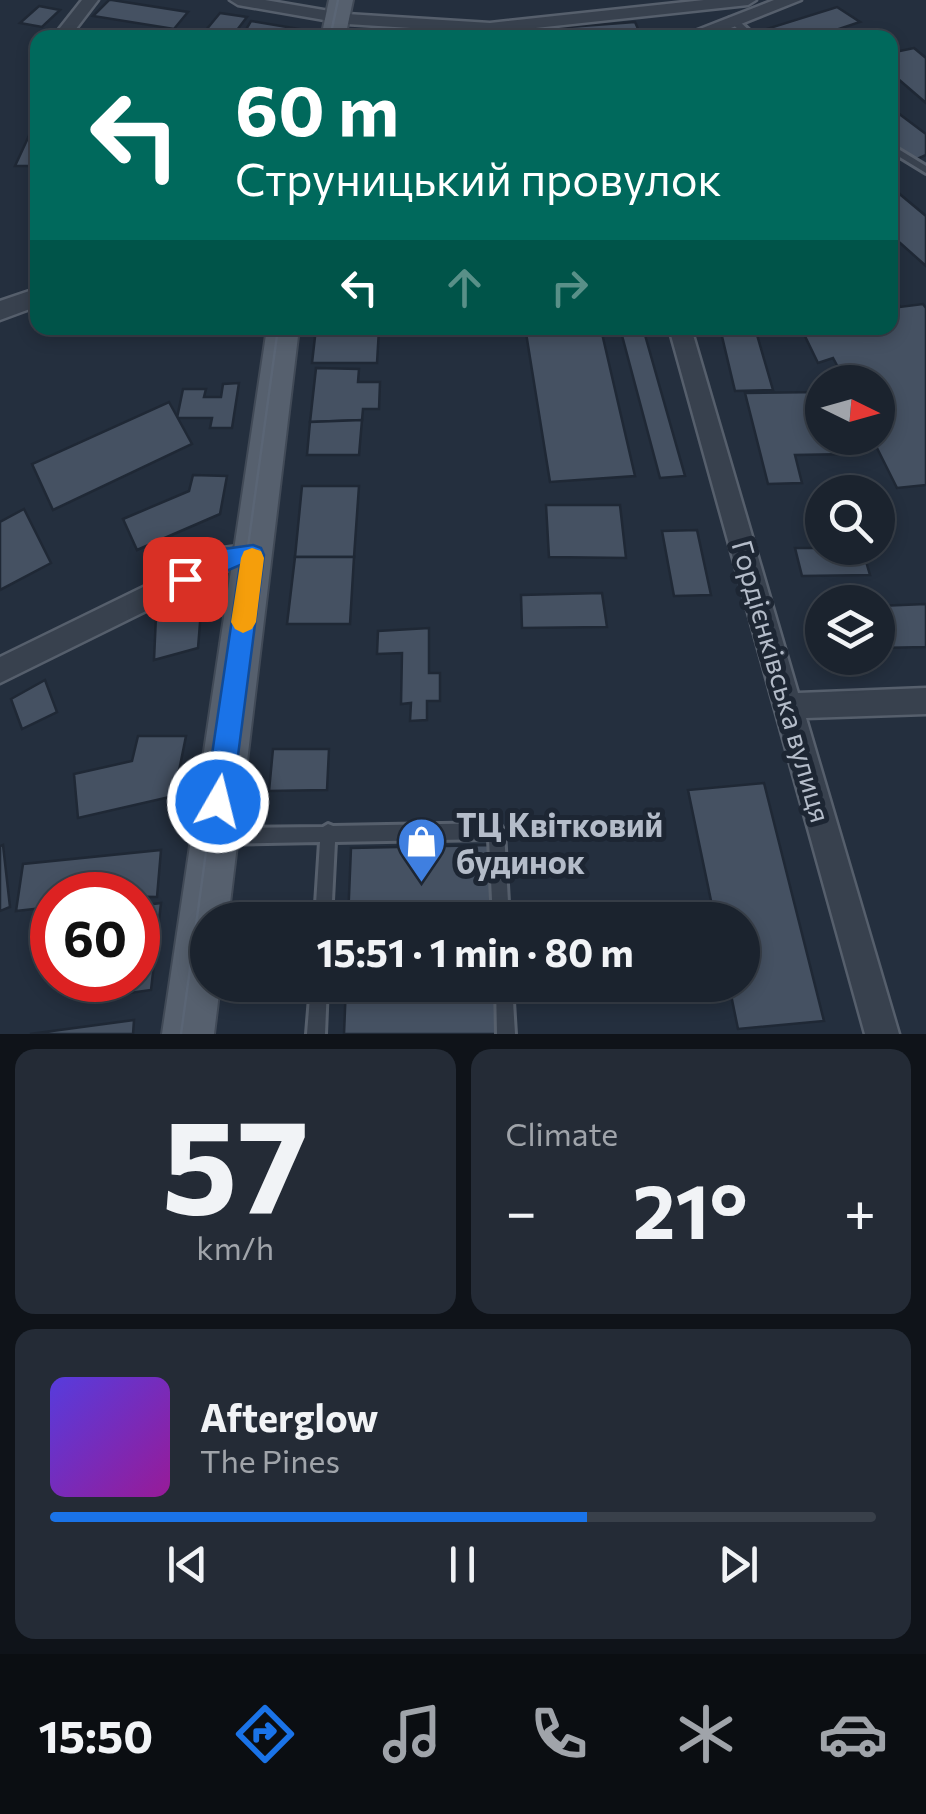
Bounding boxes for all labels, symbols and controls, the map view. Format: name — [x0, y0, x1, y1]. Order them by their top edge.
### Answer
text: 60 m — [235, 65, 399, 150]
icon: left — [70, 70, 200, 200]
text: Струницький провулок — [235, 150, 722, 205]
icon: left — [332, 260, 387, 315]
icon: ahead — [437, 260, 492, 315]
icon: right — [542, 260, 597, 315]
north arrow — [805, 365, 895, 455]
map controls — [805, 365, 895, 675]
button: search — [805, 475, 895, 565]
street label: Гордієнківська вулиця — [725, 536, 839, 826]
pin — [143, 537, 228, 622]
icon: arrive — [158, 552, 213, 607]
button: layers — [805, 585, 895, 675]
position arrow — [166, 750, 270, 854]
place label: ТЦ Квітковий будинок — [456, 804, 663, 881]
shop icon: ТЦ Квітковий будинок — [395, 816, 447, 884]
speed limit sign: 60 — [30, 872, 160, 1002]
text: 15:51 · 1 min · 80 m — [316, 928, 634, 975]
text: 57 — [162, 1082, 309, 1241]
text: Climate — [506, 1113, 618, 1153]
text: 21° — [633, 1163, 748, 1254]
text: − — [506, 1176, 537, 1243]
text: + — [844, 1176, 876, 1243]
text: km/h — [196, 1227, 274, 1267]
text: Afterglow — [200, 1393, 378, 1440]
text: The Pines — [200, 1440, 340, 1480]
icon: previous — [160, 1537, 215, 1592]
icon: pause — [435, 1537, 490, 1592]
icon: next — [711, 1537, 766, 1592]
icon: directions — [230, 1699, 300, 1769]
icon: music — [377, 1699, 447, 1769]
icon: phone — [524, 1699, 594, 1769]
icon: climate — [671, 1699, 741, 1769]
icon: car — [818, 1699, 888, 1769]
text: 15:50 — [38, 1707, 153, 1762]

